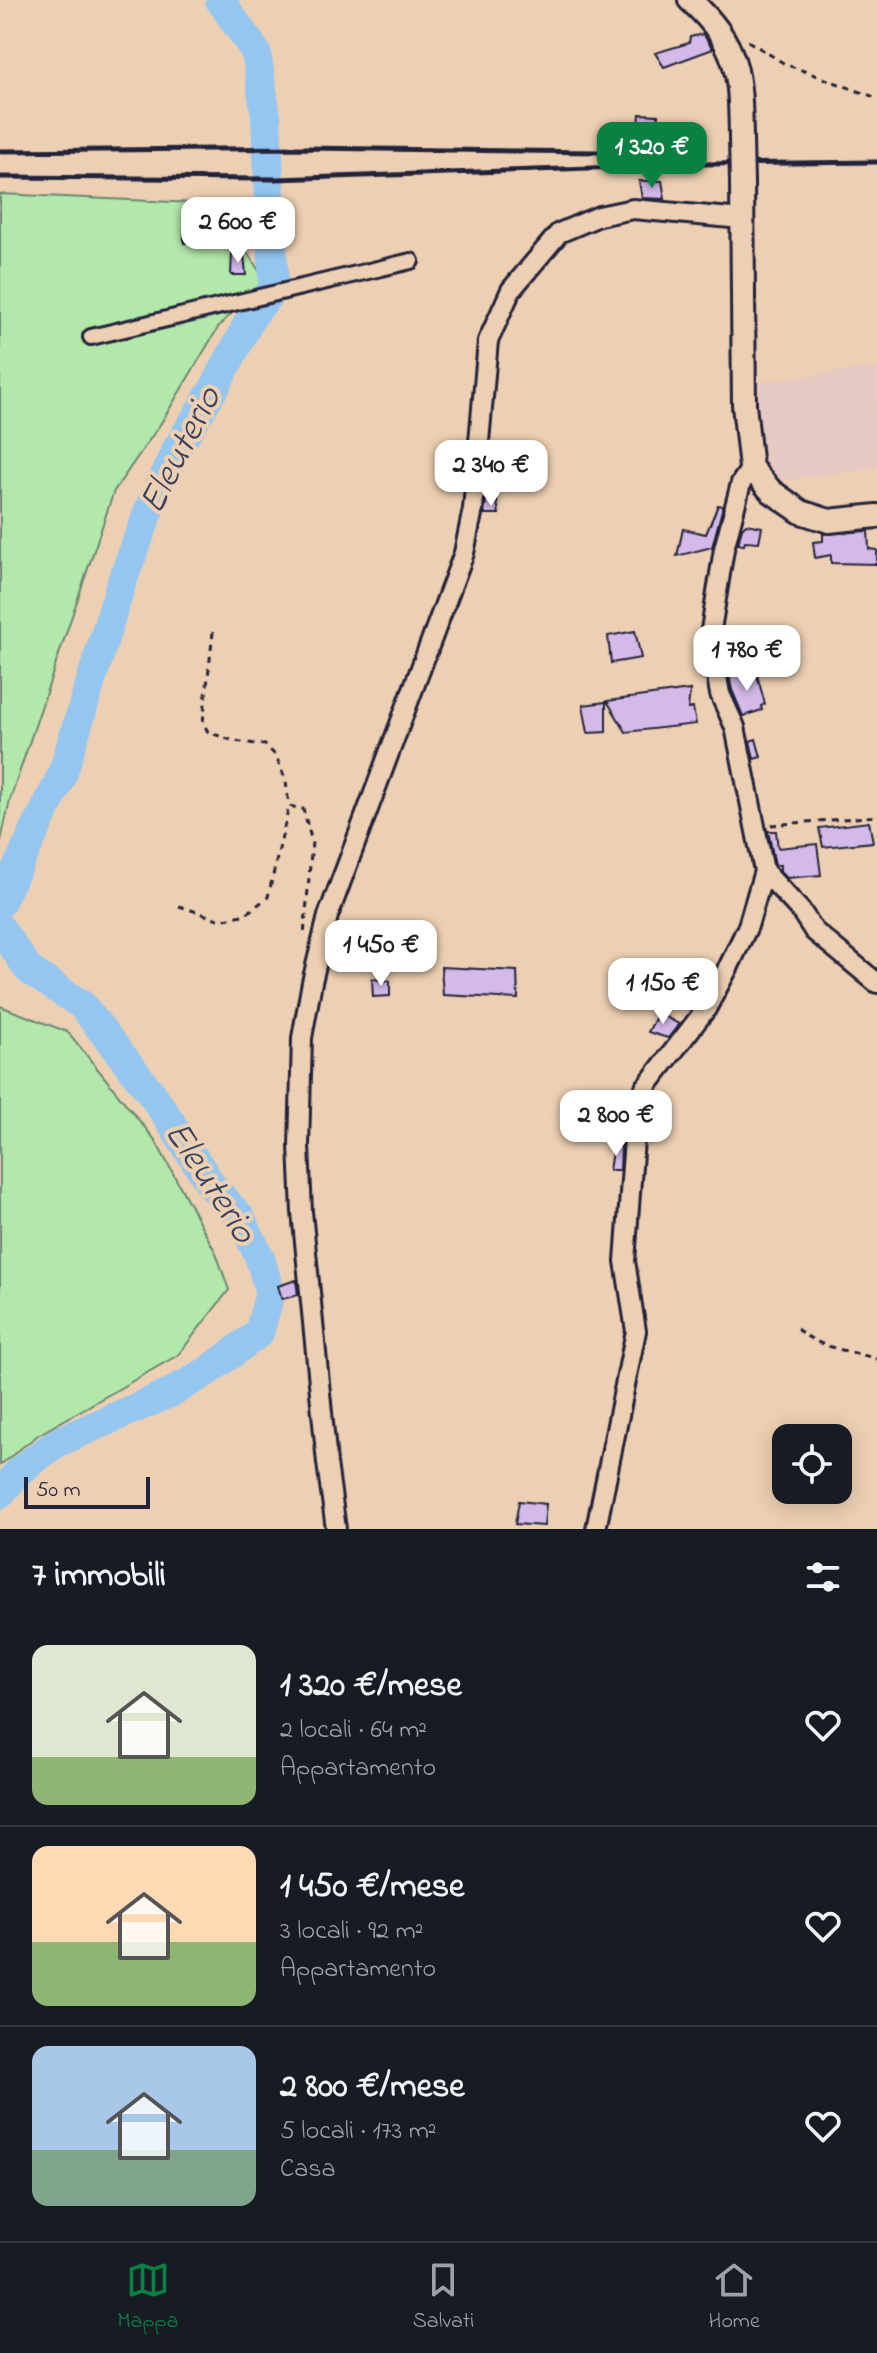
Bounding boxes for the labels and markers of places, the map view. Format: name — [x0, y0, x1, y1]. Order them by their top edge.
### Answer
pin: 1 320 € — [578, 122, 726, 190]
pin: 2 600 € — [164, 197, 312, 265]
pin: 2 340 € — [417, 440, 565, 508]
pin: 1 780 € — [673, 625, 821, 693]
pin: 1 450 € — [307, 920, 455, 988]
pin: 1 150 € — [589, 958, 737, 1026]
pin: 2 800 € — [542, 1090, 690, 1158]

